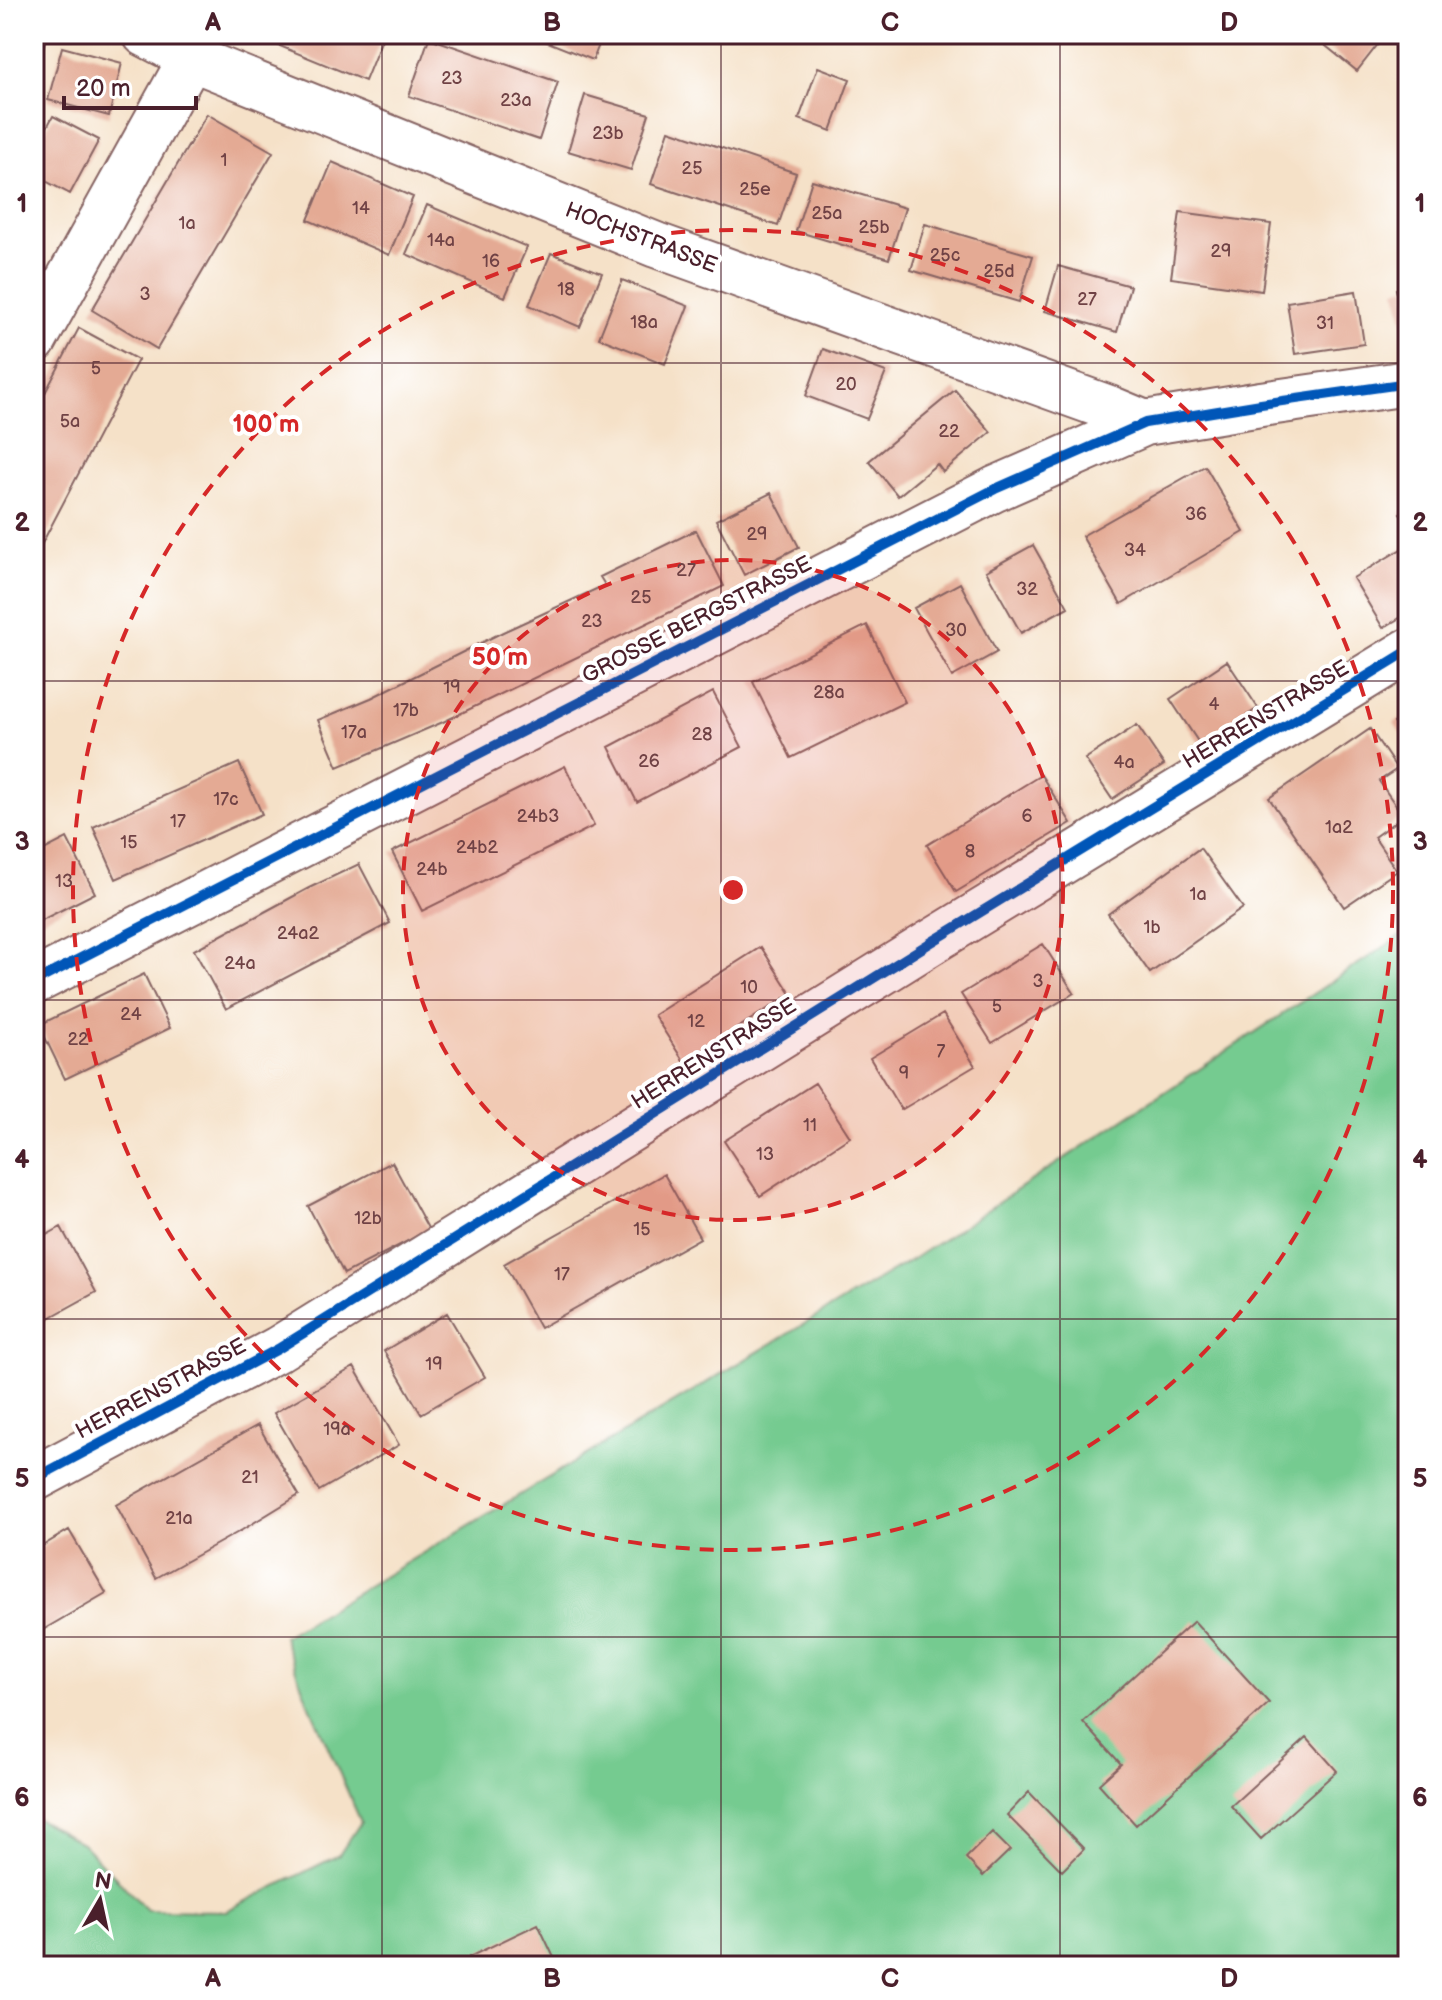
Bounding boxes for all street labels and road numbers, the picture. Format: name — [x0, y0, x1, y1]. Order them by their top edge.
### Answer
street label: HOCHSTRASSE — [561, 197, 721, 279]
street label: GROSSE BERGSTRASSE — [578, 550, 816, 690]
street label: HERRENSTRASSE — [1178, 655, 1354, 775]
street label: HERRENSTRASSE — [627, 992, 801, 1116]
street label: HERRENSTRASSE — [71, 1333, 251, 1445]

